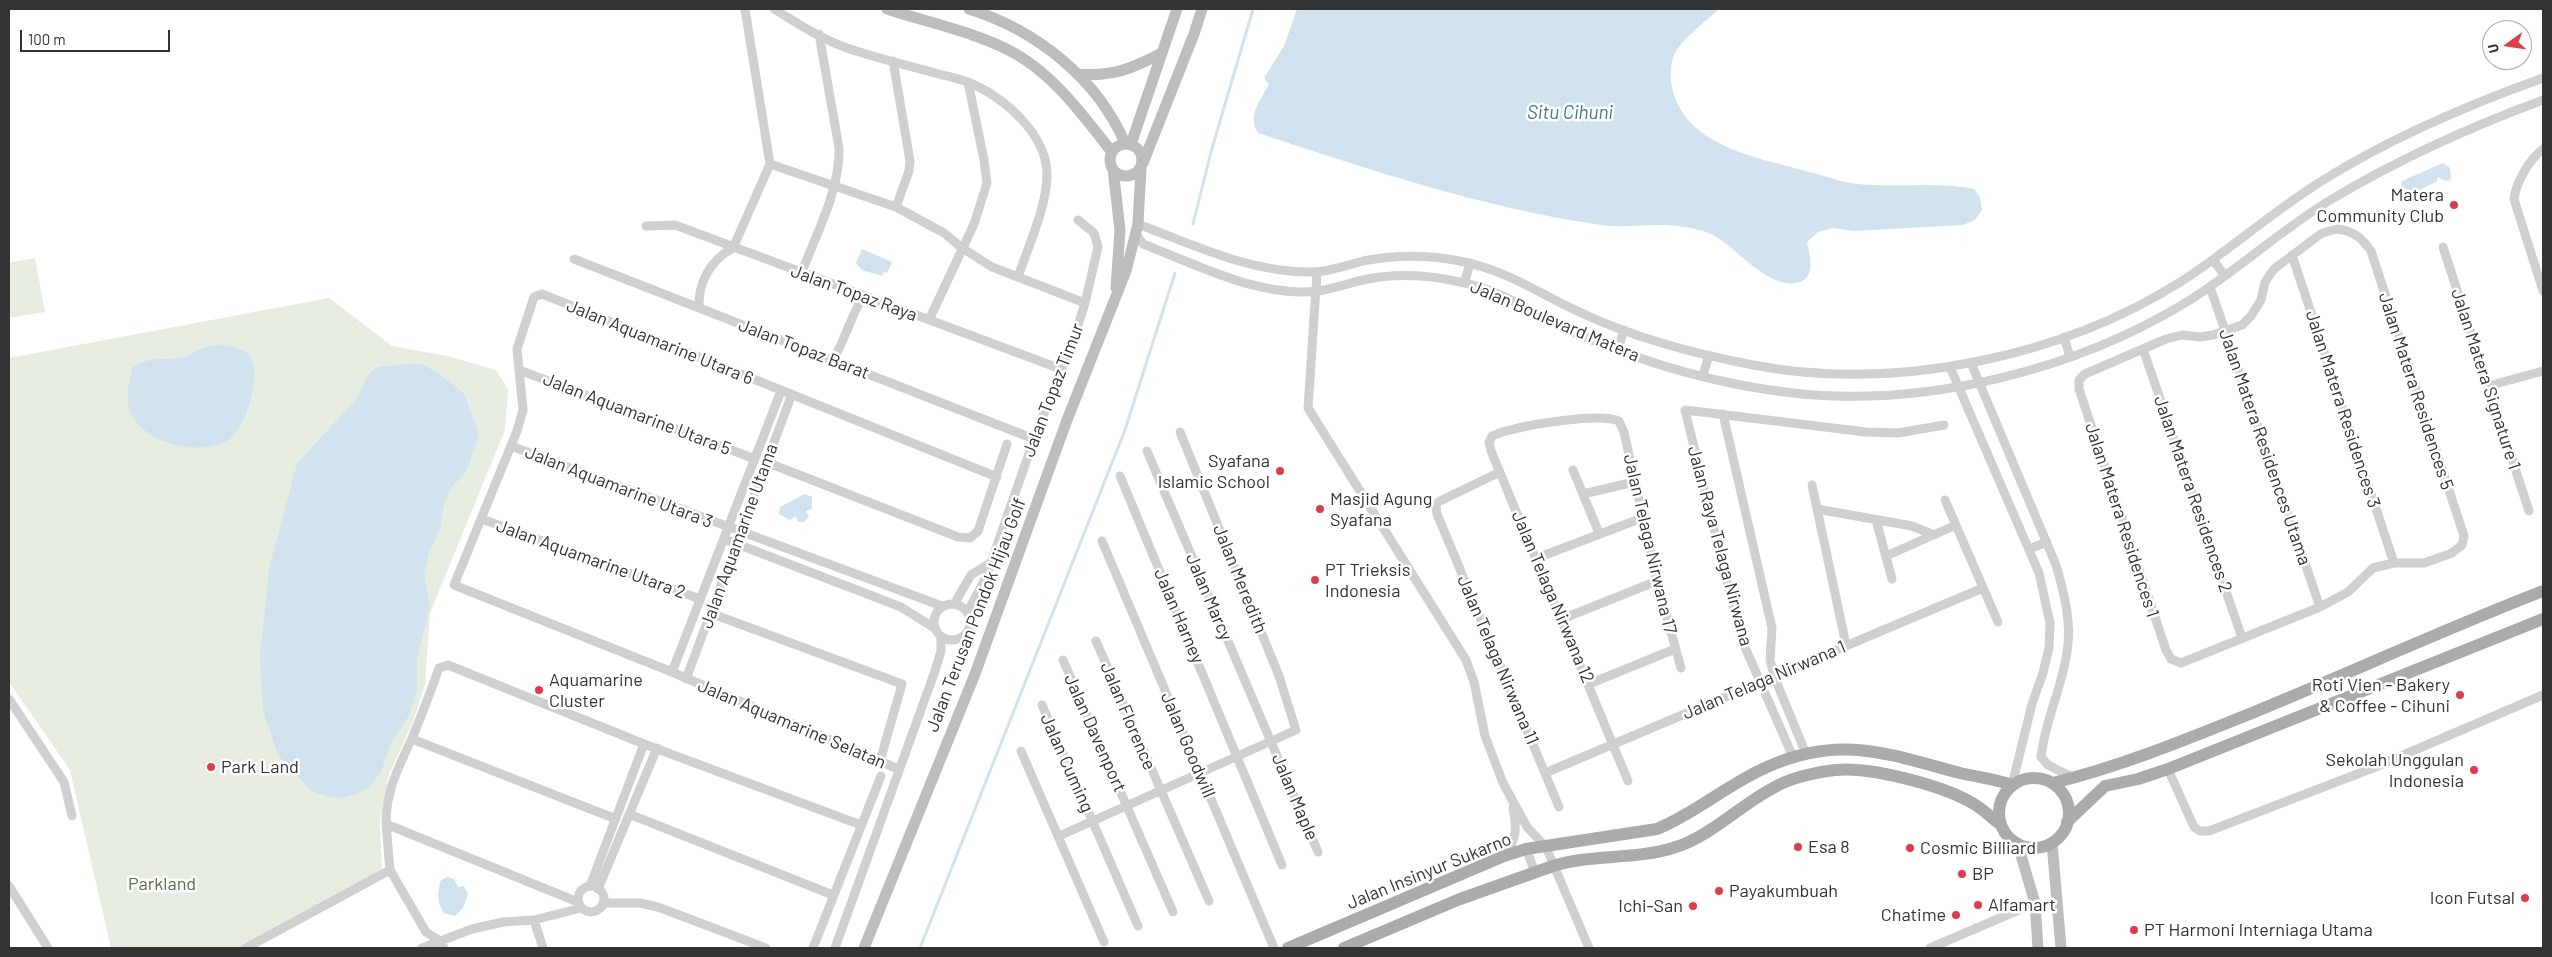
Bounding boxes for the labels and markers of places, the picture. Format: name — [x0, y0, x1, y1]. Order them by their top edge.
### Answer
place label: Matera Community Club — [2317, 184, 2444, 226]
marker: Matera Community Club — [2448, 199, 2460, 211]
place label: Syafana Islamic School — [1158, 450, 1270, 492]
marker: Syafana Islamic School — [1274, 465, 1286, 477]
place label: Masjid Agung Syafana — [1330, 488, 1432, 530]
marker: Masjid Agung Syafana — [1314, 503, 1326, 515]
place label: PT Trieksis Indonesia — [1325, 559, 1410, 602]
marker: PT Trieksis Indonesia — [1309, 574, 1321, 586]
place label: Aquamarine Cluster — [549, 669, 643, 712]
place label: Roti Vien - Bakery & Coffee - Cihuni — [2312, 674, 2450, 716]
marker: Aquamarine Cluster — [533, 684, 545, 696]
marker: Roti Vien - Bakery & Coffee - Cihuni — [2454, 689, 2466, 701]
place label: Sekolah Unggulan Indonesia — [2325, 749, 2464, 792]
place label: Park Land — [221, 756, 299, 778]
marker: Park Land — [205, 761, 217, 773]
marker: Sekolah Unggulan Indonesia — [2468, 764, 2480, 776]
place label: Esa 8 — [1808, 836, 1850, 858]
place label: Cosmic Billiard — [1920, 837, 2036, 859]
marker: Esa 8 — [1792, 841, 1804, 853]
marker: Cosmic Billiard — [1904, 842, 1916, 854]
place label: BP — [1972, 863, 1994, 885]
marker: BP — [1956, 868, 1968, 880]
place label: Payakumbuah — [1729, 880, 1838, 902]
marker: Payakumbuah — [1713, 885, 1725, 897]
place label: Icon Futsal — [2430, 887, 2515, 909]
marker: Icon Futsal — [2519, 892, 2531, 904]
place label: Alfamart — [1988, 894, 2056, 916]
place label: Ichi-San — [1618, 895, 1683, 917]
marker: Alfamart — [1972, 899, 1984, 911]
marker: Ichi-San — [1687, 900, 1699, 912]
place label: Chatime — [1881, 904, 1946, 926]
marker: Chatime — [1950, 909, 1962, 921]
place label: PT Harmoni Interniaga Utama — [2144, 919, 2373, 941]
marker: PT Harmoni Interniaga Utama — [2128, 924, 2140, 936]

